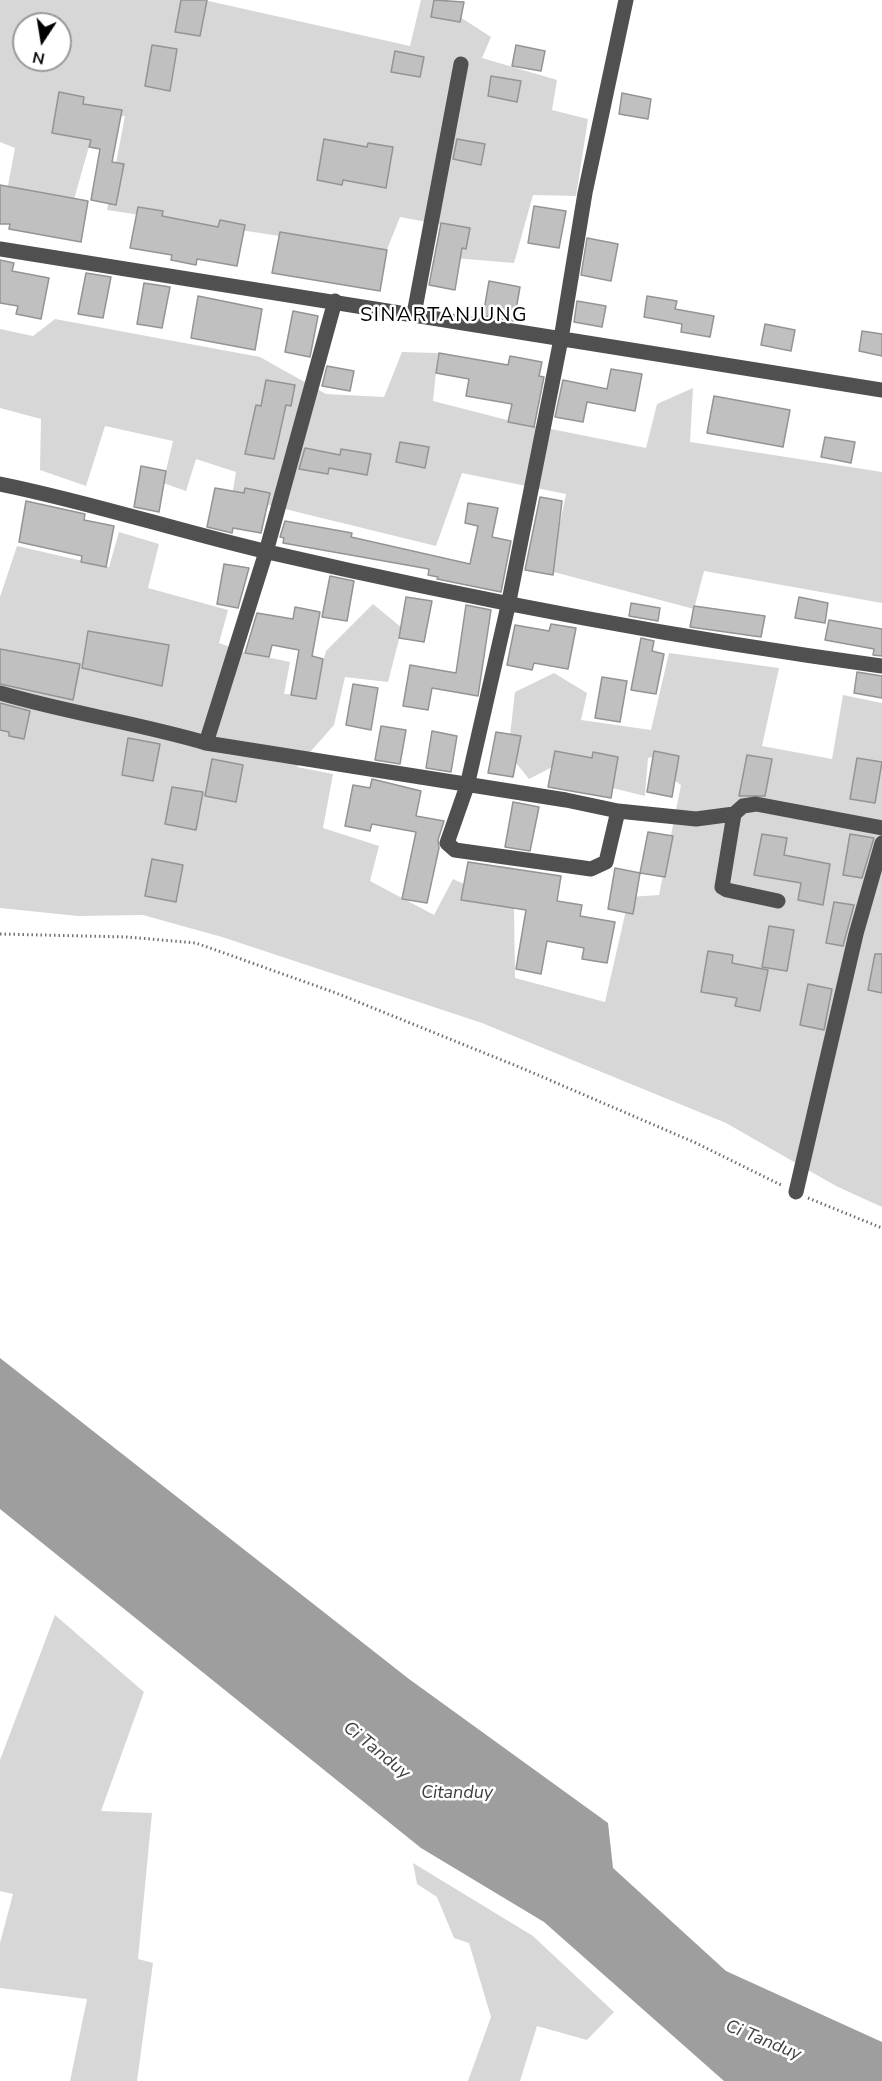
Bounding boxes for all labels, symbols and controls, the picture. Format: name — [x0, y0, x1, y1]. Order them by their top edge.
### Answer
north arrow — [12, 12, 72, 72]
text: N — [31, 46, 47, 70]
district label: SINARTANJUNG — [360, 304, 528, 328]
water label: Ci Tanduy — [338, 1717, 414, 1785]
water label: Citanduy — [421, 1783, 493, 1805]
water label: Ci Tanduy — [722, 2016, 804, 2066]

